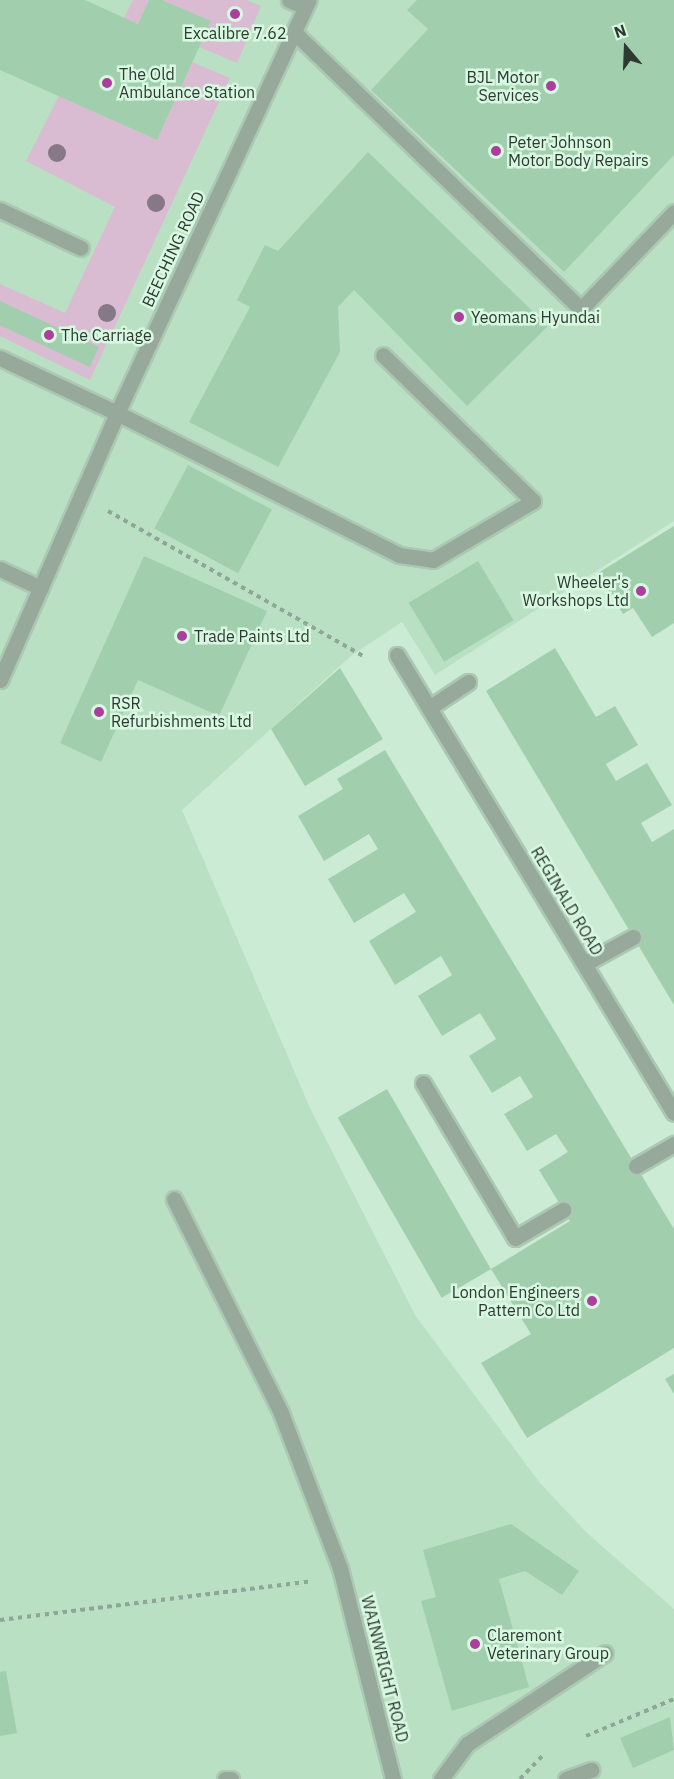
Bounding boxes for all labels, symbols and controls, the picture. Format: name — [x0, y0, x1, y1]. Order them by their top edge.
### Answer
marker: Excalibre 7.62 — [228, 7, 242, 21]
north arrow — [596, 18, 656, 78]
text: N — [611, 20, 629, 42]
place label: Excalibre 7.62 — [184, 23, 286, 43]
place label: The Old Ambulance Station — [119, 64, 255, 102]
place label: BJL Motor Services — [466, 67, 539, 105]
marker: The Old Ambulance Station — [100, 76, 114, 90]
marker: BJL Motor Services — [544, 79, 558, 93]
place label: Peter Johnson Motor Body Repairs — [508, 132, 649, 170]
marker: Peter Johnson Motor Body Repairs — [489, 144, 503, 158]
street label: BEECHING ROAD — [138, 188, 208, 310]
place label: Yeomans Hyundai — [471, 307, 600, 327]
marker: Yeomans Hyundai — [452, 310, 466, 324]
place label: The Carriage — [61, 325, 152, 345]
marker: The Carriage — [42, 328, 56, 342]
place label: Wheeler's Workshops Ltd — [523, 572, 629, 610]
marker: Wheeler's Workshops Ltd — [634, 584, 648, 598]
place label: Trade Paints Ltd — [194, 626, 310, 646]
marker: Trade Paints Ltd — [175, 629, 189, 643]
place label: RSR Refurbishments Ltd — [111, 693, 252, 731]
marker: RSR Refurbishments Ltd — [92, 705, 106, 719]
street label: REGINALD ROAD — [527, 843, 607, 959]
place label: London Engineers Pattern Co Ltd — [452, 1282, 580, 1320]
marker: London Engineers Pattern Co Ltd — [585, 1294, 599, 1308]
street label: WAINWRIGHT ROAD — [357, 1594, 413, 1744]
place label: Claremont Veterinary Group — [487, 1625, 609, 1663]
marker: Claremont Veterinary Group — [468, 1637, 482, 1651]

